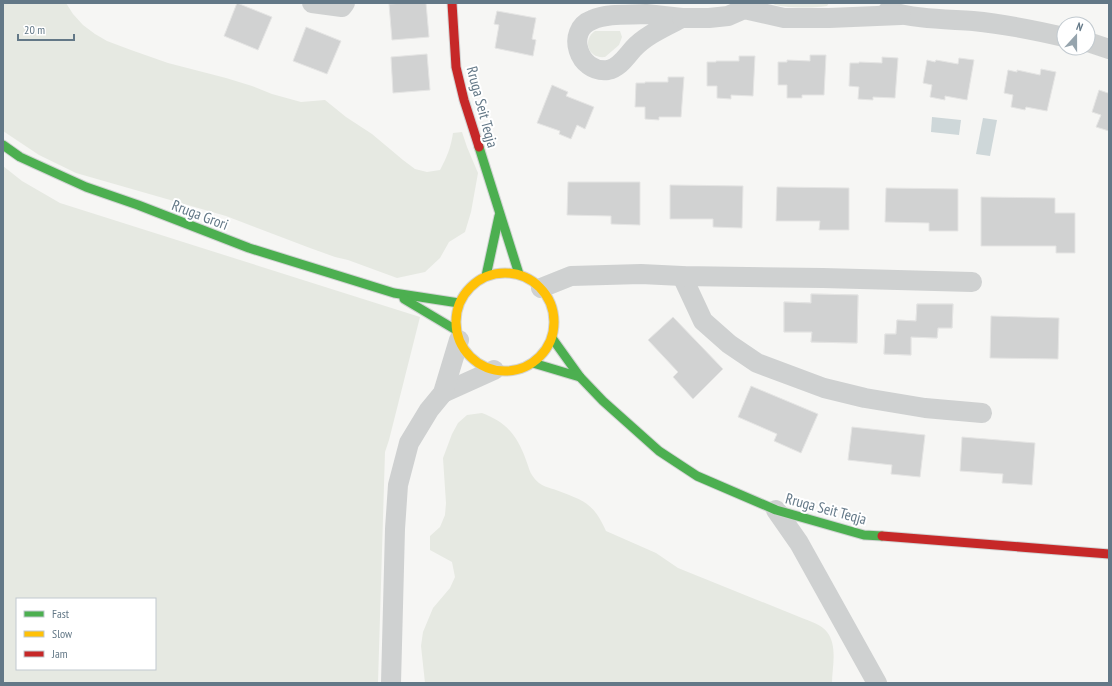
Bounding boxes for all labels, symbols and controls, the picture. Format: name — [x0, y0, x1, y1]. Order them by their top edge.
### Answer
scale bar — [18, 16, 74, 42]
north arrow — [1056, 16, 1096, 56]
text: N — [1074, 19, 1085, 34]
text: 20 m — [24, 22, 45, 37]
street label: Rruga Seit Teqja — [463, 64, 502, 150]
street label: Rruga Grori — [169, 195, 231, 234]
street label: Rruga Seit Teqja — [783, 489, 869, 528]
legend — [16, 598, 156, 670]
text: Fast — [52, 606, 70, 621]
text: Slow — [52, 626, 73, 641]
text: Jam — [51, 646, 68, 661]

